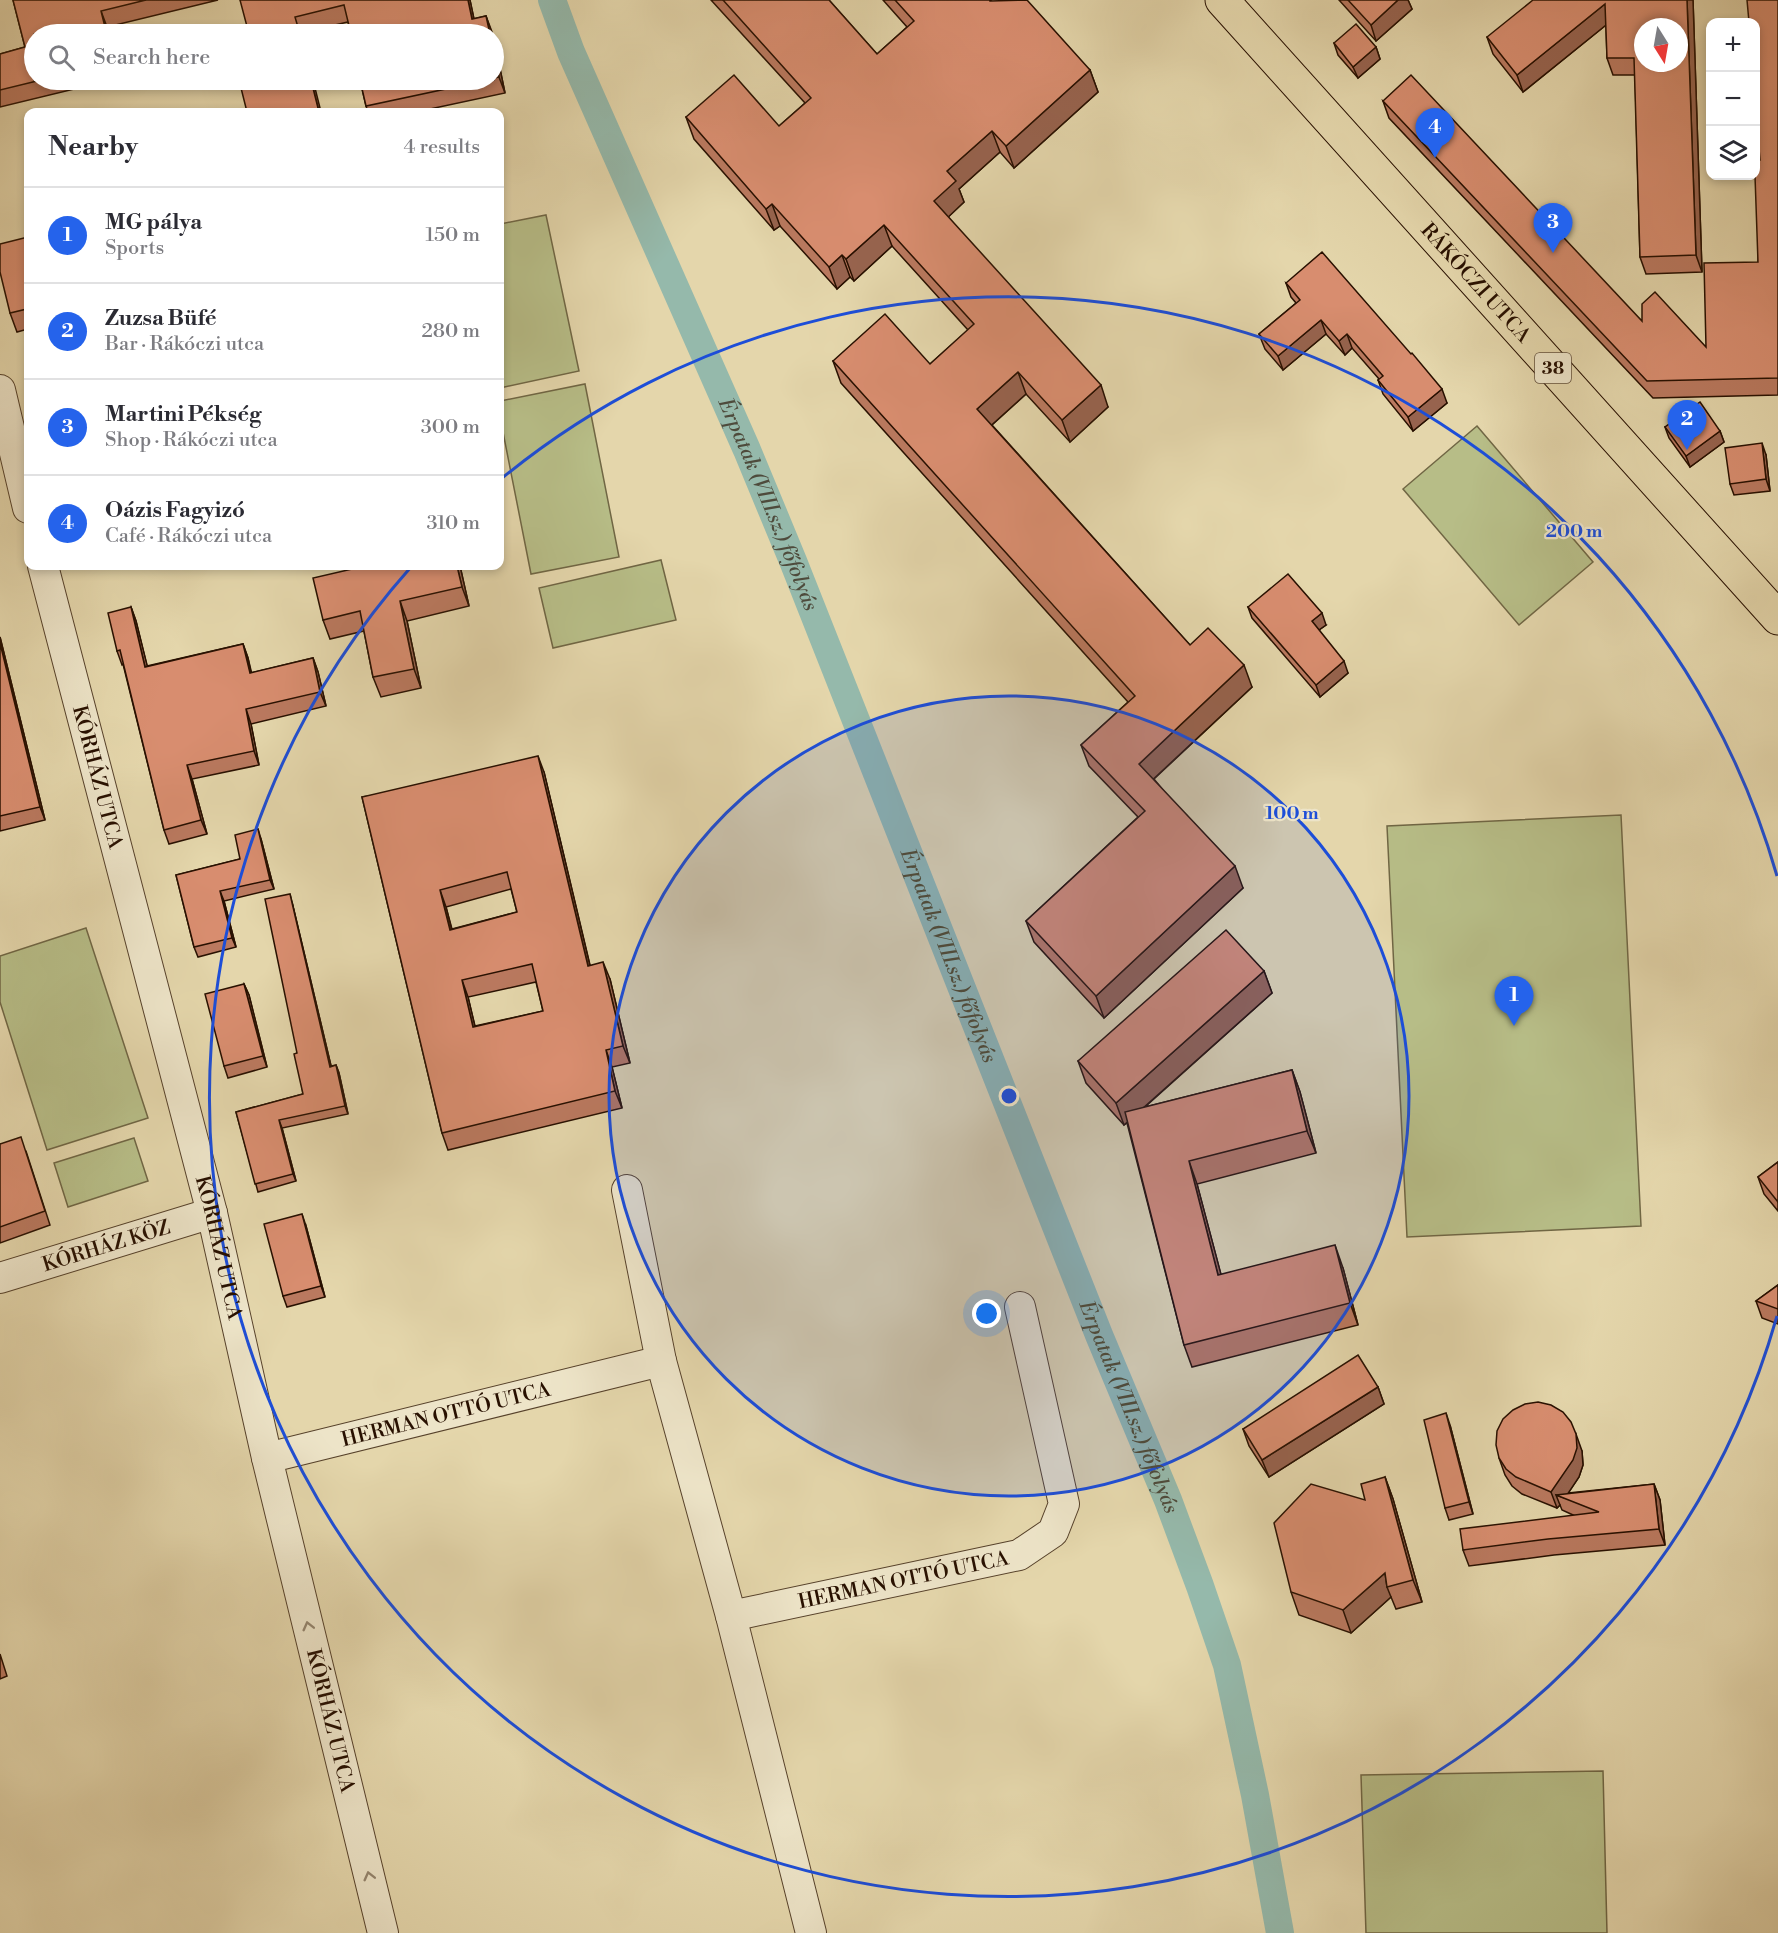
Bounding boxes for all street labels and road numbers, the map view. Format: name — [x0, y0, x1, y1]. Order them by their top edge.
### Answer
street label: RÁKÓCZI UTCA — [1415, 219, 1536, 349]
road number: 38 — [1535, 353, 1571, 383]
street label: KÓRHÁZ UTCA — [66, 703, 128, 853]
street label: KÓRHÁZ UTCA — [189, 1173, 247, 1323]
street label: KÓRHÁZ KÖZ — [40, 1216, 174, 1278]
street label: HERMAN OTTÓ UTCA — [339, 1377, 554, 1453]
street label: HERMAN OTTÓ UTCA — [796, 1546, 1012, 1615]
street label: KÓRHÁZ UTCA — [300, 1646, 360, 1796]

